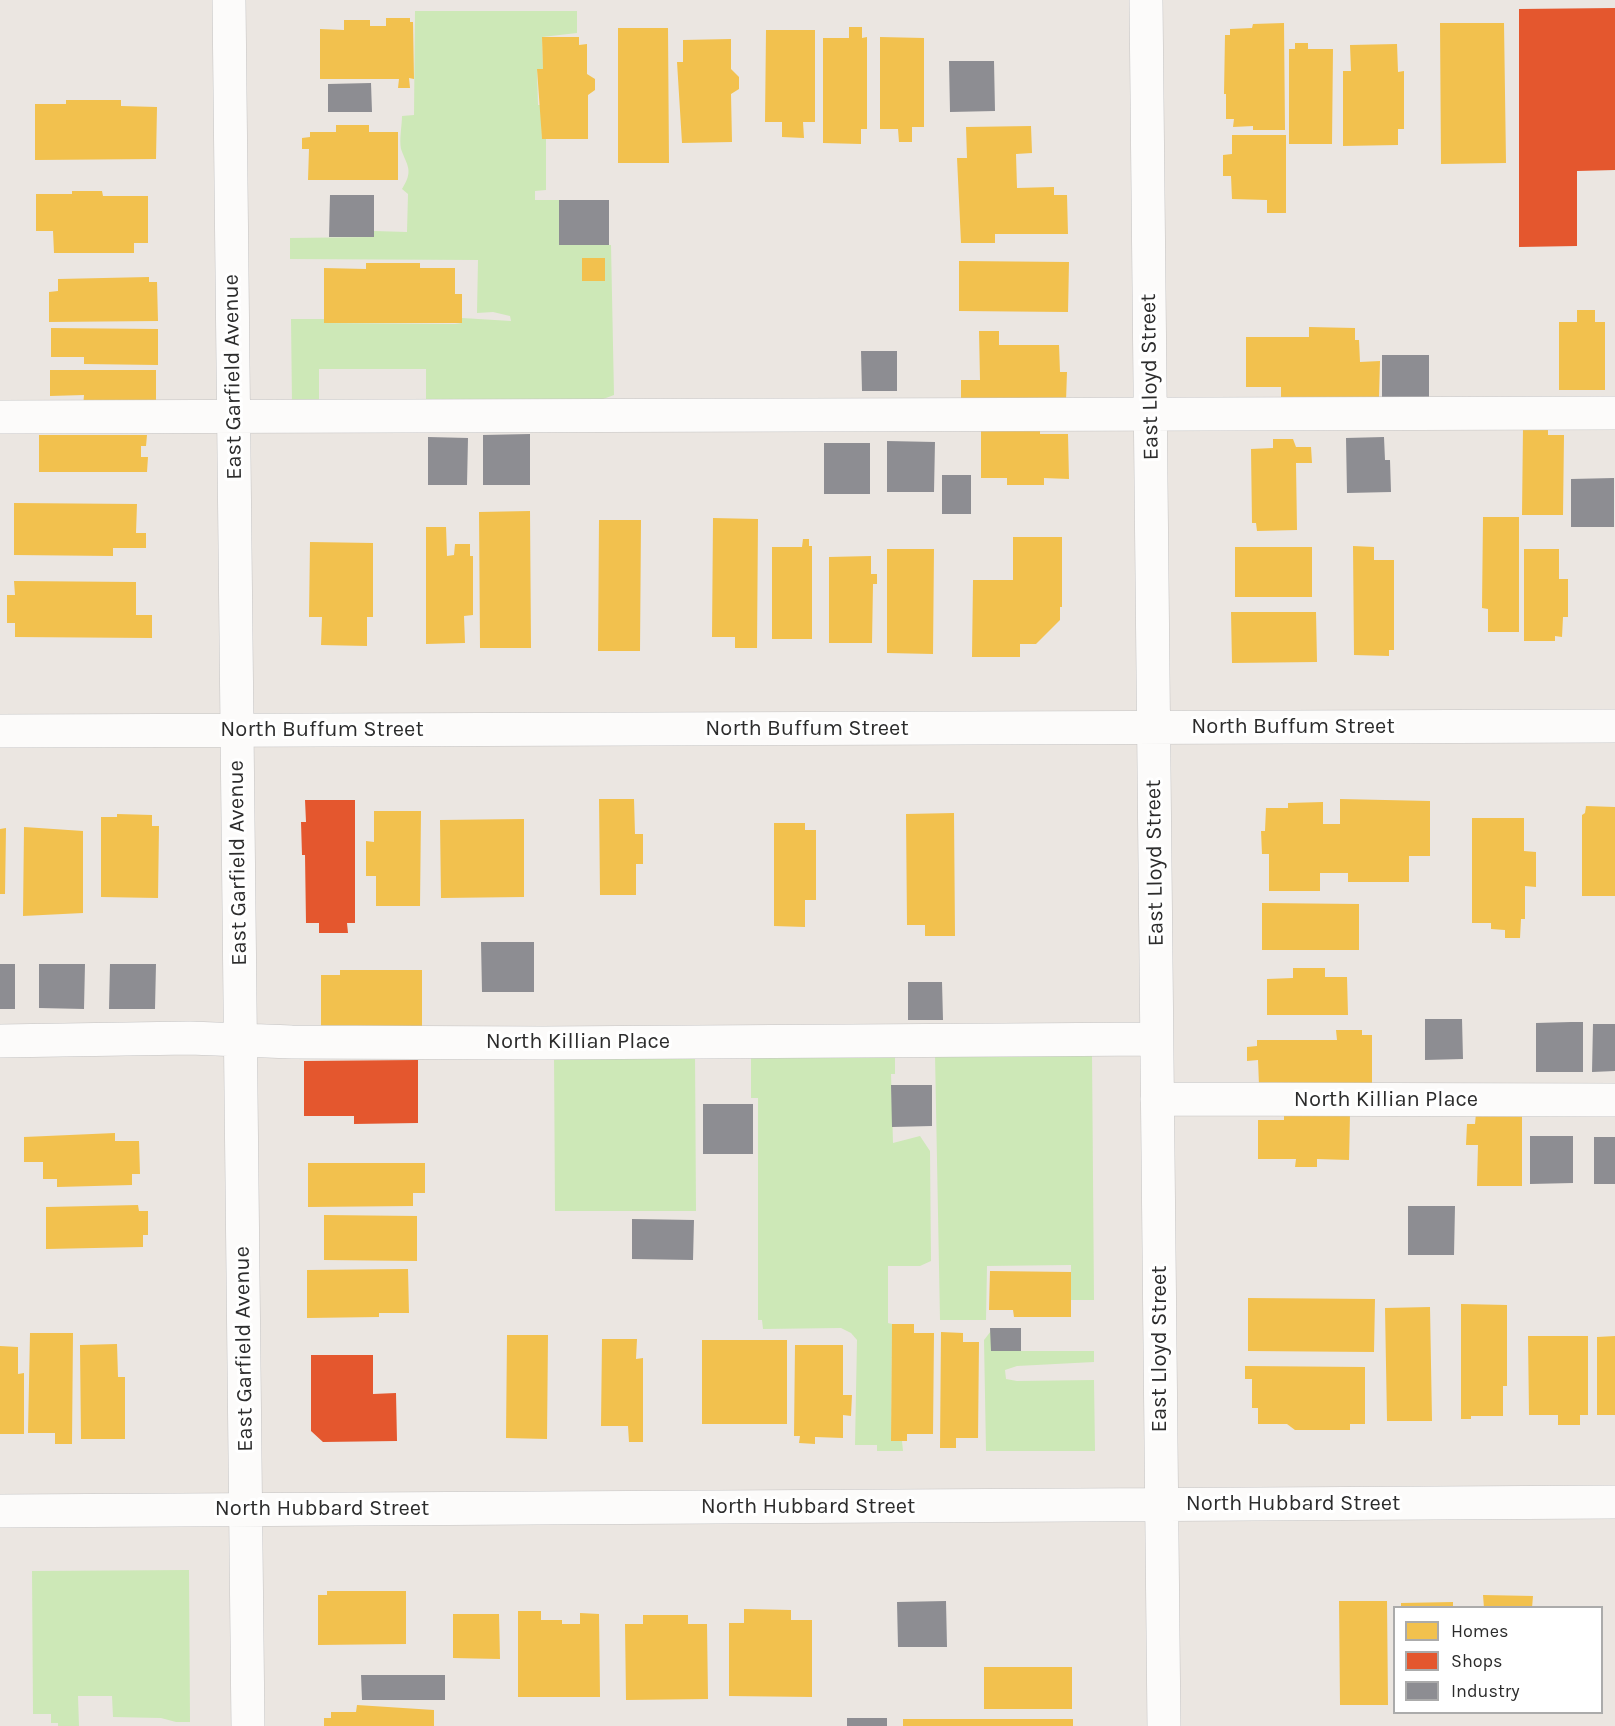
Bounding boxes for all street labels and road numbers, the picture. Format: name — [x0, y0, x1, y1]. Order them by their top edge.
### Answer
street label: East Garfield Avenue — [218, 274, 248, 480]
street label: East Lloyd Street — [1135, 293, 1165, 461]
street label: North Buffum Street — [1191, 714, 1395, 740]
street label: North Buffum Street — [705, 716, 909, 742]
street label: North Buffum Street — [220, 717, 424, 743]
street label: East Garfield Avenue — [223, 760, 253, 966]
street label: East Lloyd Street — [1140, 779, 1170, 947]
street label: North Killian Place — [486, 1029, 670, 1055]
street label: North Killian Place — [1294, 1087, 1478, 1113]
street label: East Garfield Avenue — [229, 1246, 259, 1452]
street label: East Lloyd Street — [1147, 1266, 1173, 1432]
street label: North Hubbard Street — [1186, 1491, 1400, 1517]
street label: North Hubbard Street — [701, 1494, 915, 1520]
street label: North Hubbard Street — [215, 1496, 429, 1522]

